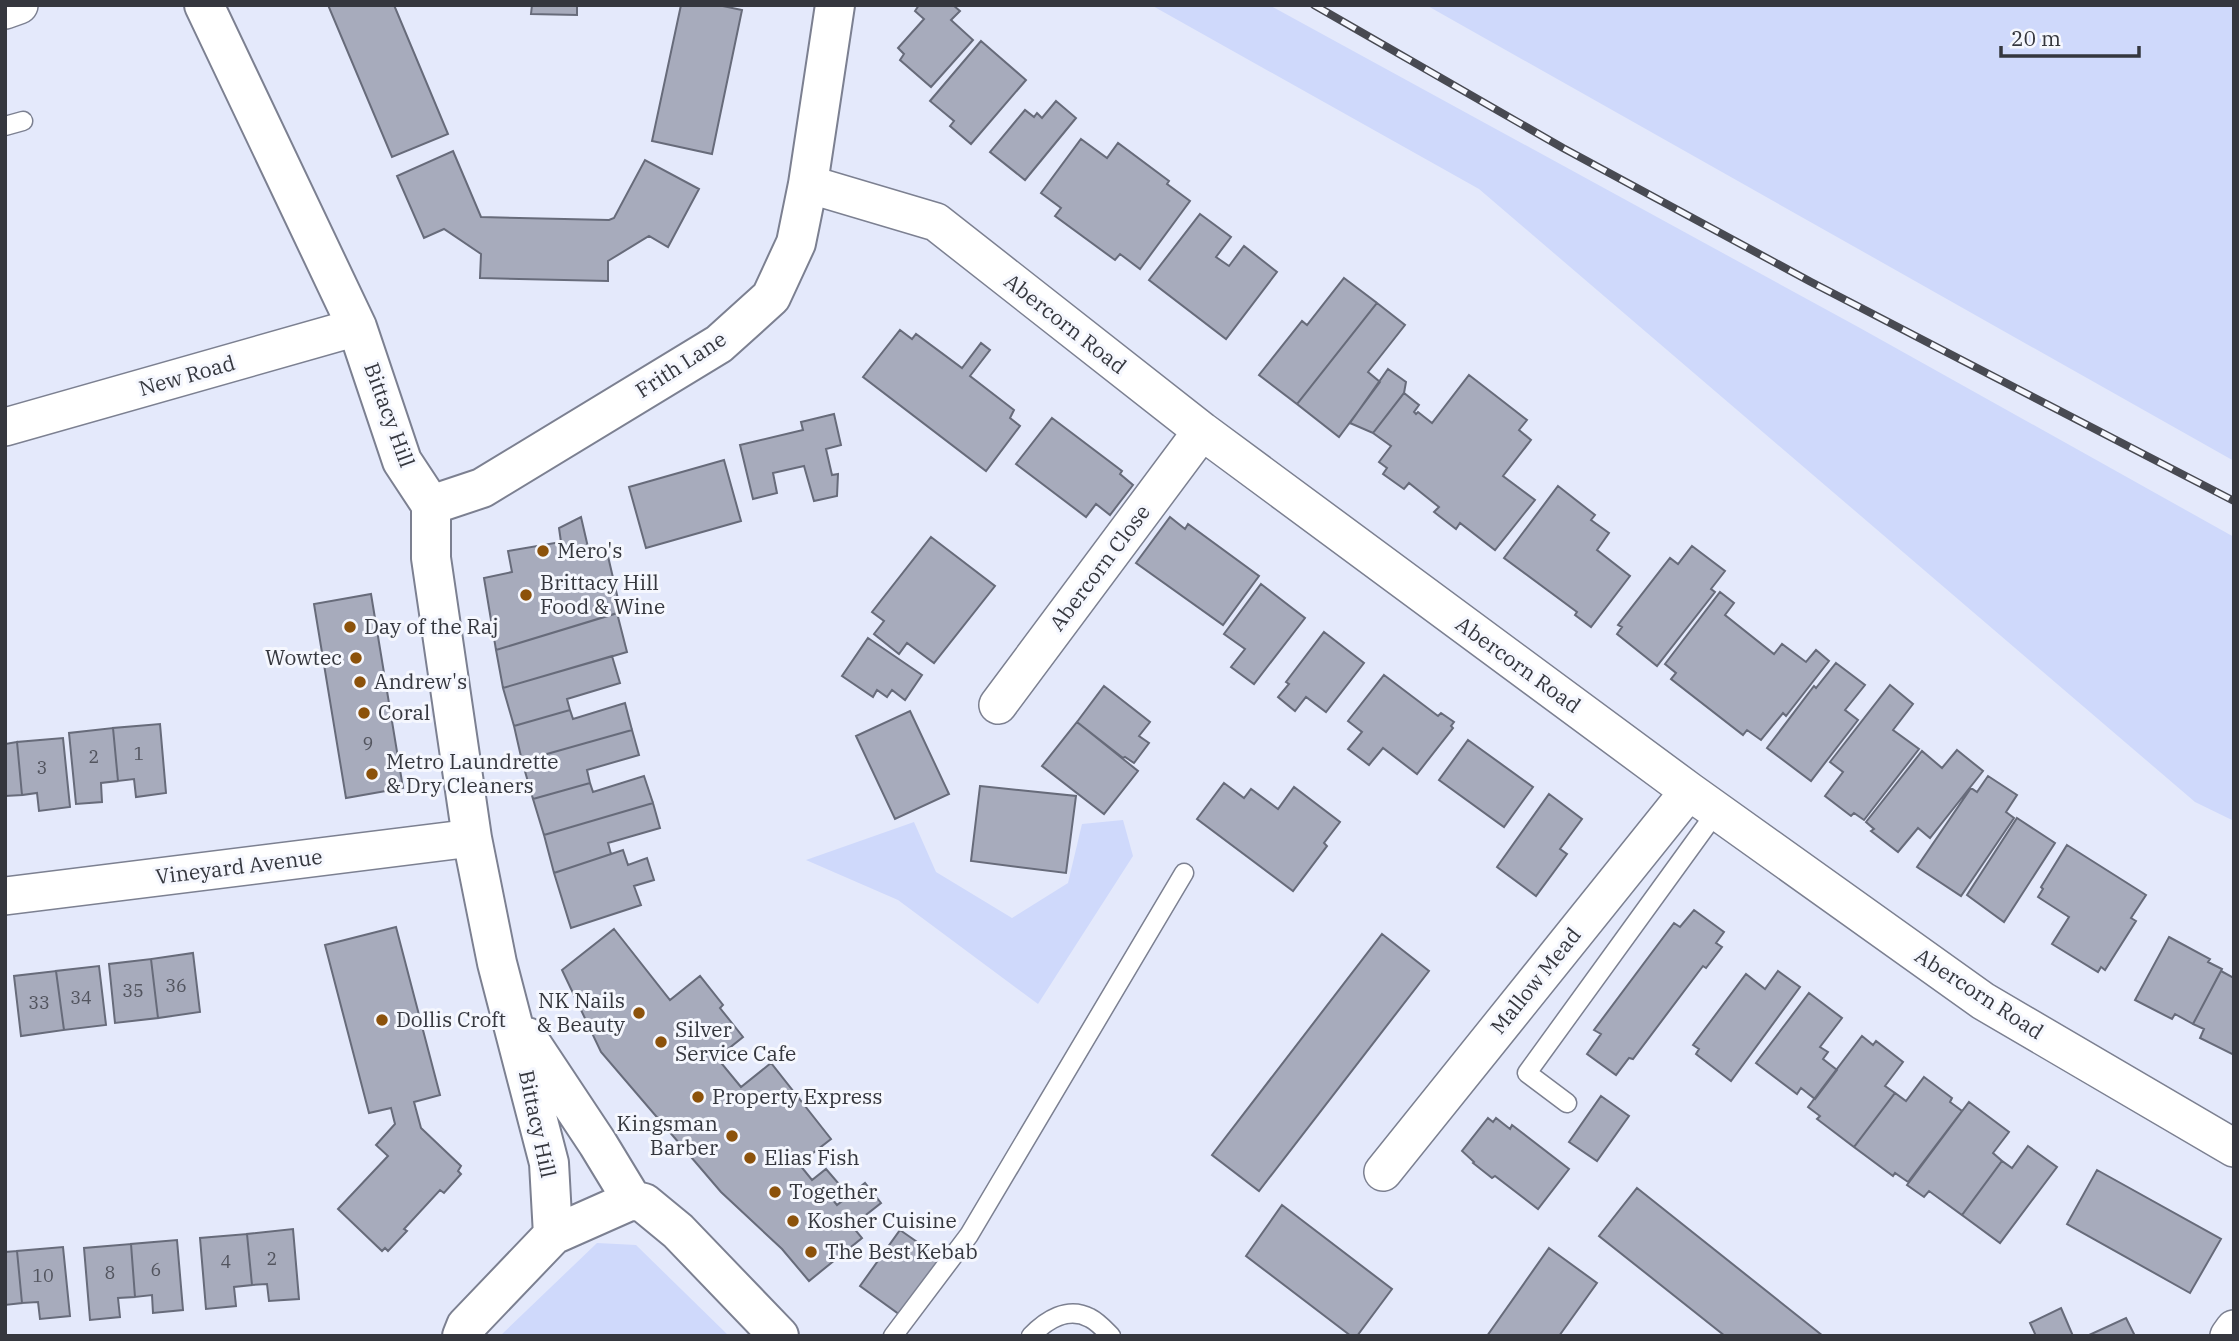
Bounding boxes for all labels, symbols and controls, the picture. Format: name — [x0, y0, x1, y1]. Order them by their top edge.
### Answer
scale bar — [2001, 14, 2139, 58]
text: 20 m — [2011, 24, 2061, 52]
street label: Abercorn Road — [999, 267, 1133, 380]
street label: Frith Lane — [630, 324, 731, 404]
street label: New Road — [135, 348, 238, 402]
street label: Bittacy Hill — [358, 358, 422, 471]
street label: Abercorn Close — [1043, 499, 1156, 636]
place label: Mero's — [557, 536, 623, 564]
marker: Mero's — [535, 543, 551, 559]
place label: Brittacy Hill Food & Wine — [540, 568, 665, 620]
marker: Brittacy Hill Food & Wine — [518, 587, 534, 603]
street label: Abercorn Road — [1451, 609, 1587, 719]
place label: Day of the Raj — [364, 612, 499, 640]
marker: Day of the Raj — [342, 619, 358, 635]
place label: Wowtec — [265, 643, 342, 671]
marker: Wowtec — [348, 650, 364, 666]
place label: Andrew's — [374, 667, 467, 695]
marker: Andrew's — [352, 674, 368, 690]
place label: Coral — [378, 698, 430, 726]
marker: Coral — [356, 705, 372, 721]
house number: 9 — [363, 732, 373, 755]
house number: 1 — [134, 742, 144, 765]
house number: 2 — [89, 745, 99, 768]
place label: Metro Laundrette & Dry Cleaners — [386, 747, 558, 799]
house number: 3 — [37, 756, 47, 779]
marker: Metro Laundrette & Dry Cleaners — [364, 766, 380, 782]
street label: Vineyard Avenue — [154, 842, 324, 890]
street label: Mallow Mead — [1484, 921, 1587, 1039]
street label: Abercorn Road — [1910, 941, 2049, 1045]
house number: 36 — [165, 974, 187, 997]
house number: 35 — [122, 979, 144, 1002]
house number: 34 — [70, 986, 92, 1009]
place label: NK Nails & Beauty — [537, 986, 626, 1038]
house number: 33 — [28, 991, 50, 1014]
place label: Dollis Croft — [396, 1005, 506, 1033]
marker: NK Nails & Beauty — [631, 1005, 647, 1021]
marker: Dollis Croft — [374, 1012, 390, 1028]
place label: Silver Service Cafe — [675, 1015, 796, 1067]
marker: Silver Service Cafe — [653, 1034, 669, 1050]
street label: Bittacy Hill — [513, 1067, 563, 1180]
place label: Property Express — [712, 1082, 882, 1110]
marker: Property Express — [690, 1089, 706, 1105]
place label: Kingsman Barber — [617, 1109, 719, 1161]
marker: Kingsman Barber — [724, 1128, 740, 1144]
place label: Elias Fish — [764, 1143, 860, 1171]
marker: Elias Fish — [742, 1150, 758, 1166]
place label: Together — [789, 1177, 878, 1205]
marker: Together — [767, 1184, 783, 1200]
place label: Kosher Cuisine — [807, 1206, 957, 1234]
marker: Kosher Cuisine — [785, 1213, 801, 1229]
place label: The Best Kebab — [825, 1237, 978, 1265]
marker: The Best Kebab — [803, 1244, 819, 1260]
house number: 2 — [267, 1247, 277, 1270]
house number: 4 — [221, 1250, 231, 1273]
house number: 6 — [151, 1258, 161, 1281]
house number: 8 — [105, 1261, 115, 1284]
house number: 10 — [32, 1264, 54, 1287]

